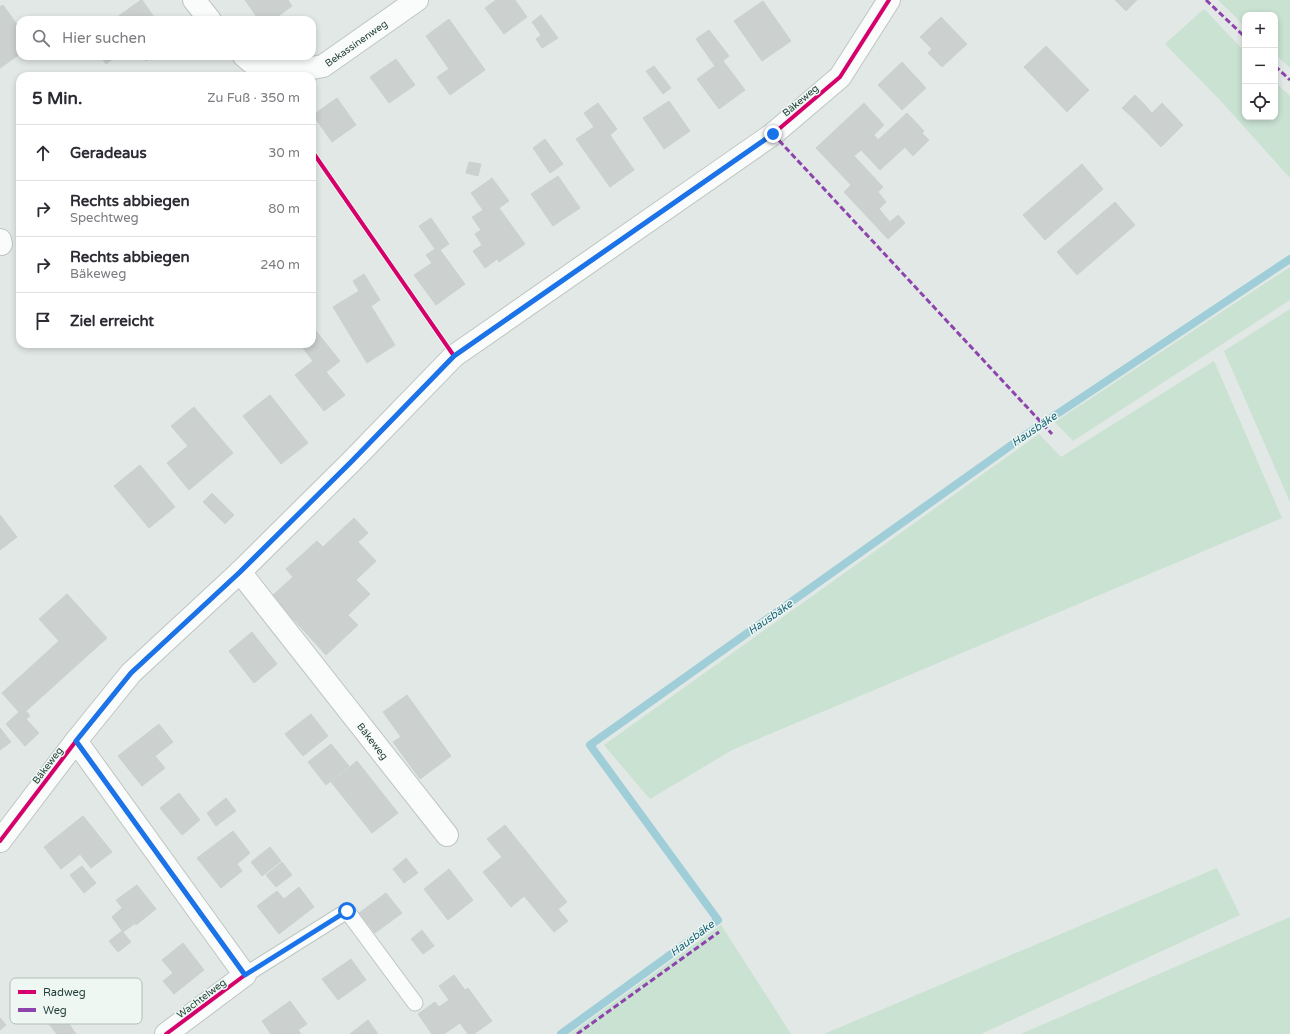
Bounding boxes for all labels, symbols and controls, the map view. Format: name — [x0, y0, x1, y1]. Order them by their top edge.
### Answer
map controls — [1242, 12, 1278, 120]
button: + — [1242, 12, 1278, 48]
search box — [16, 16, 316, 60]
street label: Bekassinenweg — [323, 18, 390, 70]
icon: search — [30, 27, 52, 49]
text: Hier suchen — [62, 29, 146, 47]
button: − — [1242, 48, 1278, 84]
street label: Bäkeweg — [780, 82, 821, 119]
button: locate — [1242, 84, 1278, 120]
text: 5 Min. — [32, 88, 82, 109]
text: Zu Fuß · 350 m — [207, 90, 300, 106]
route end — [764, 125, 782, 143]
icon: ahead — [32, 142, 54, 164]
text: Geradeaus — [70, 144, 147, 162]
text: 30 m — [268, 145, 300, 161]
text: Rechts abbiegen — [70, 192, 190, 210]
icon: right — [32, 198, 54, 220]
text: 80 m — [268, 201, 300, 217]
text: Spechtweg — [70, 210, 139, 226]
text: Rechts abbiegen — [70, 248, 190, 266]
icon: right — [32, 254, 54, 276]
text: 240 m — [260, 257, 300, 273]
text: Bäkeweg — [70, 266, 126, 282]
icon: arrive — [32, 310, 54, 332]
text: Ziel erreicht — [70, 312, 154, 330]
water label: Hausbäke — [1009, 409, 1060, 449]
water label: Hausbäke — [745, 597, 796, 638]
street label: Bäkeweg — [354, 721, 390, 762]
street label: Bäkeweg — [30, 745, 66, 787]
route start — [338, 902, 356, 920]
water label: Hausbäke — [668, 917, 717, 959]
street label: Wachtelweg — [175, 976, 229, 1021]
legend — [10, 978, 142, 1024]
text: Radweg — [43, 986, 86, 999]
text: Weg — [43, 1004, 67, 1017]

